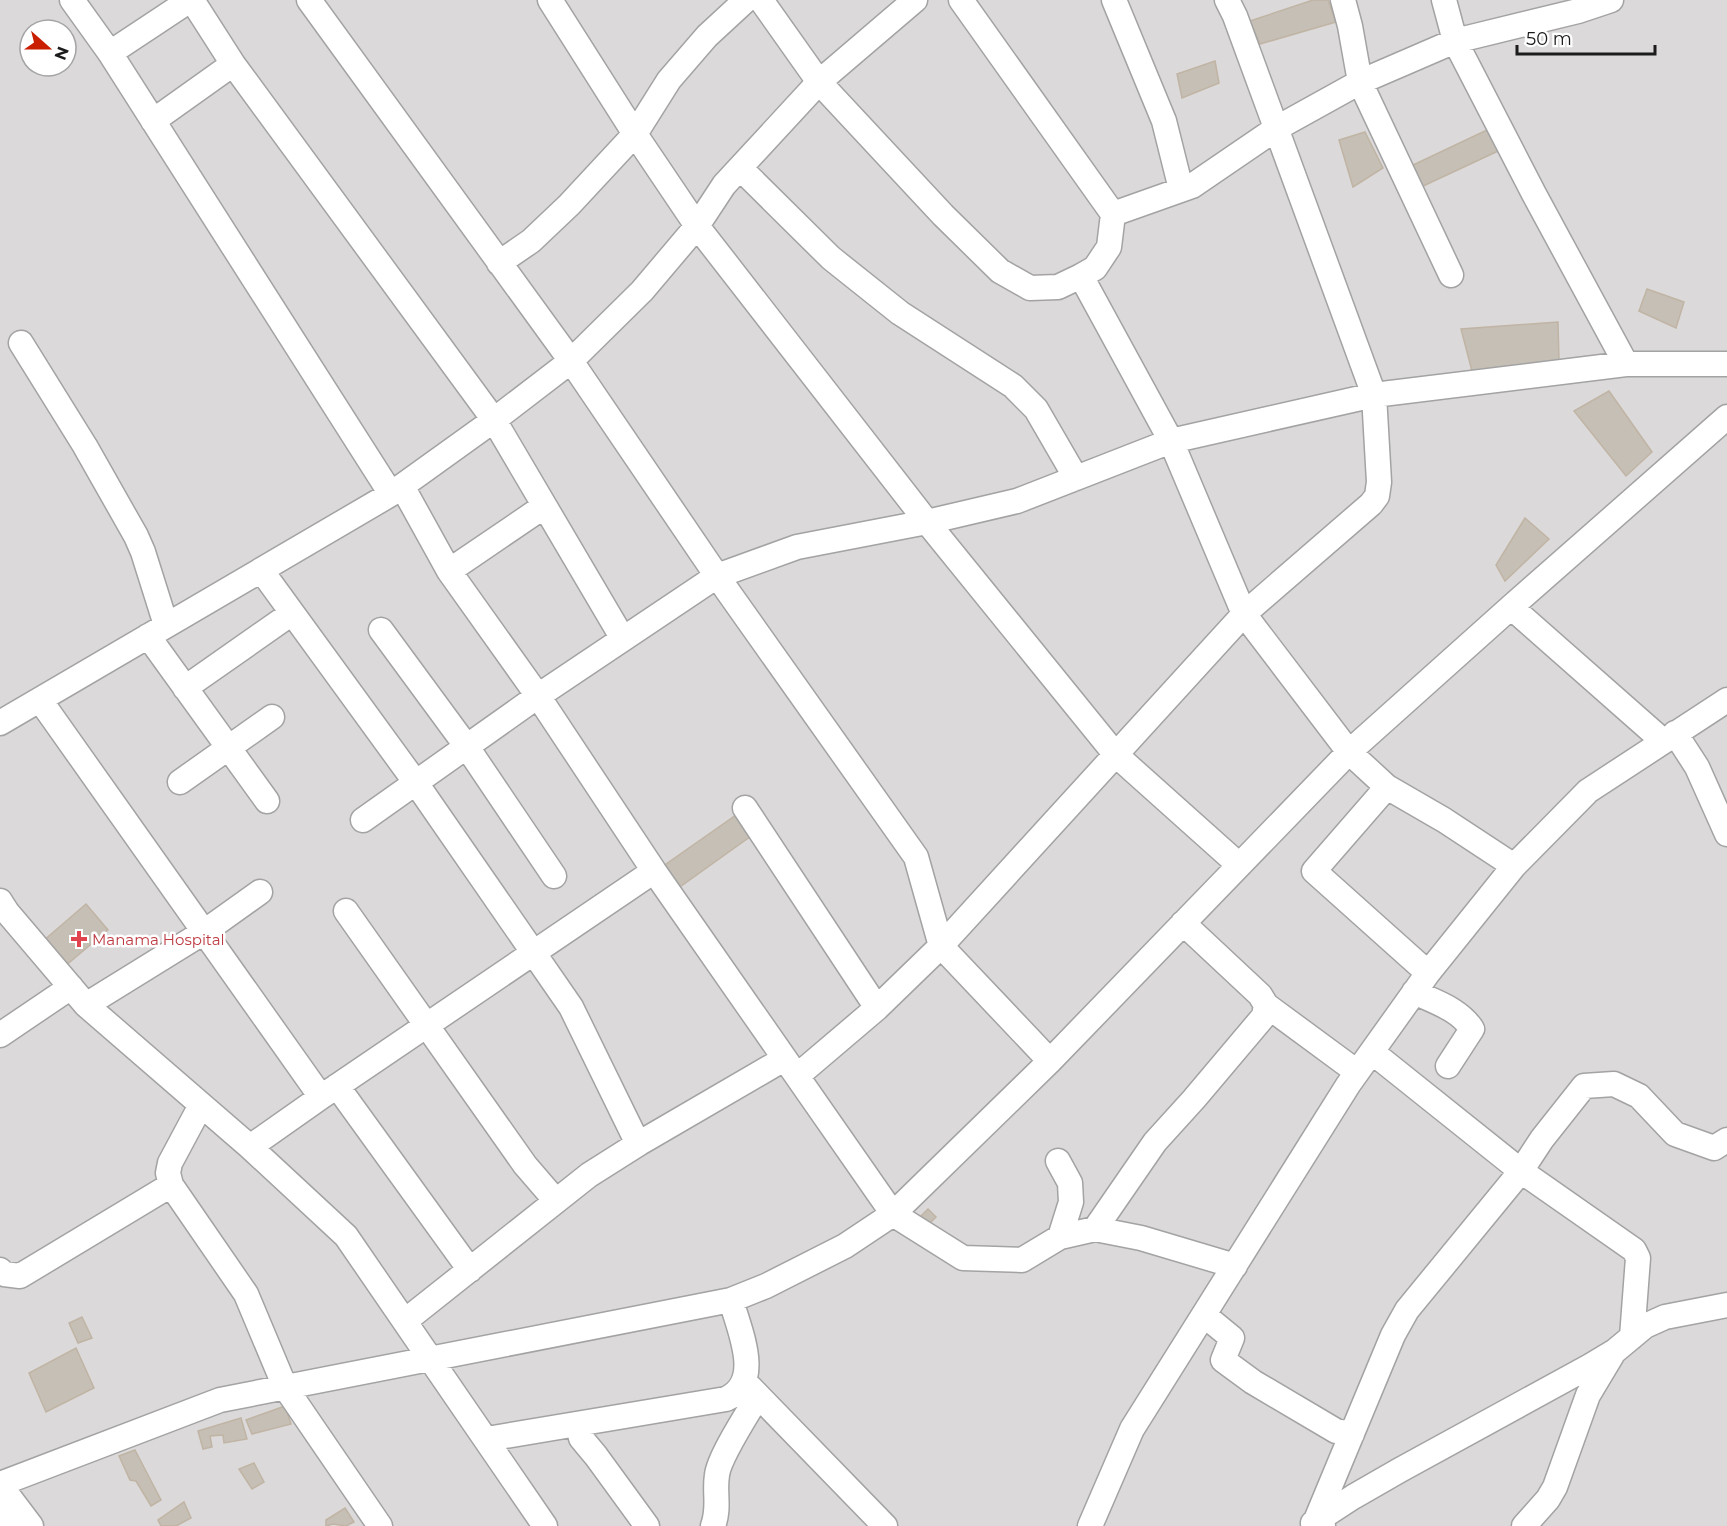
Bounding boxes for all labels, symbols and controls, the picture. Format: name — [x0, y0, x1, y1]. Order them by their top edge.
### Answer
north arrow — [18, 18, 78, 78]
scale bar — [1517, 18, 1655, 56]
text: 50 m — [1526, 28, 1572, 50]
text: N — [50, 44, 73, 63]
marker: Manama Hospital — [70, 930, 88, 948]
place label: Manama Hospital — [92, 930, 225, 949]

